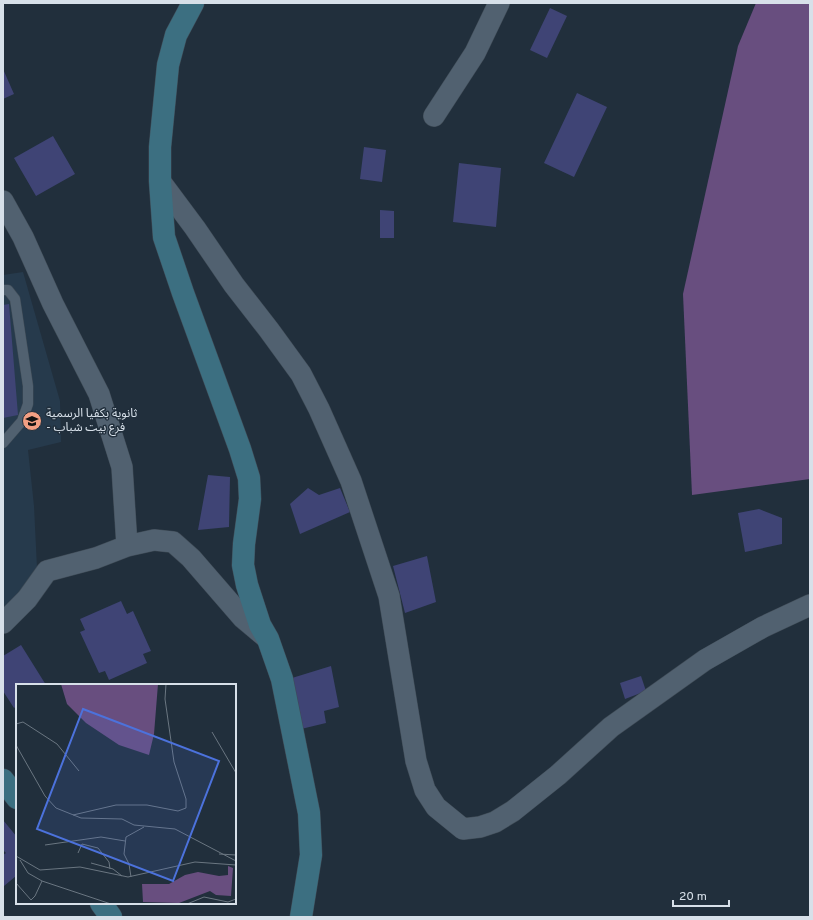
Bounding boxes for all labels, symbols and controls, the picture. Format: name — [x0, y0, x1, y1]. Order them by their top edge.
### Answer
place label: ثانوية بكفيا الرسمية - فرع بيت شباب — [46, 406, 138, 436]
school or university icon: ثانوية بكفيا الرسمية - فرع بيت شباب — [21, 410, 43, 432]
inset map — [16, 684, 236, 904]
scale bar — [673, 882, 729, 908]
text: 20 m — [679, 889, 707, 905]

